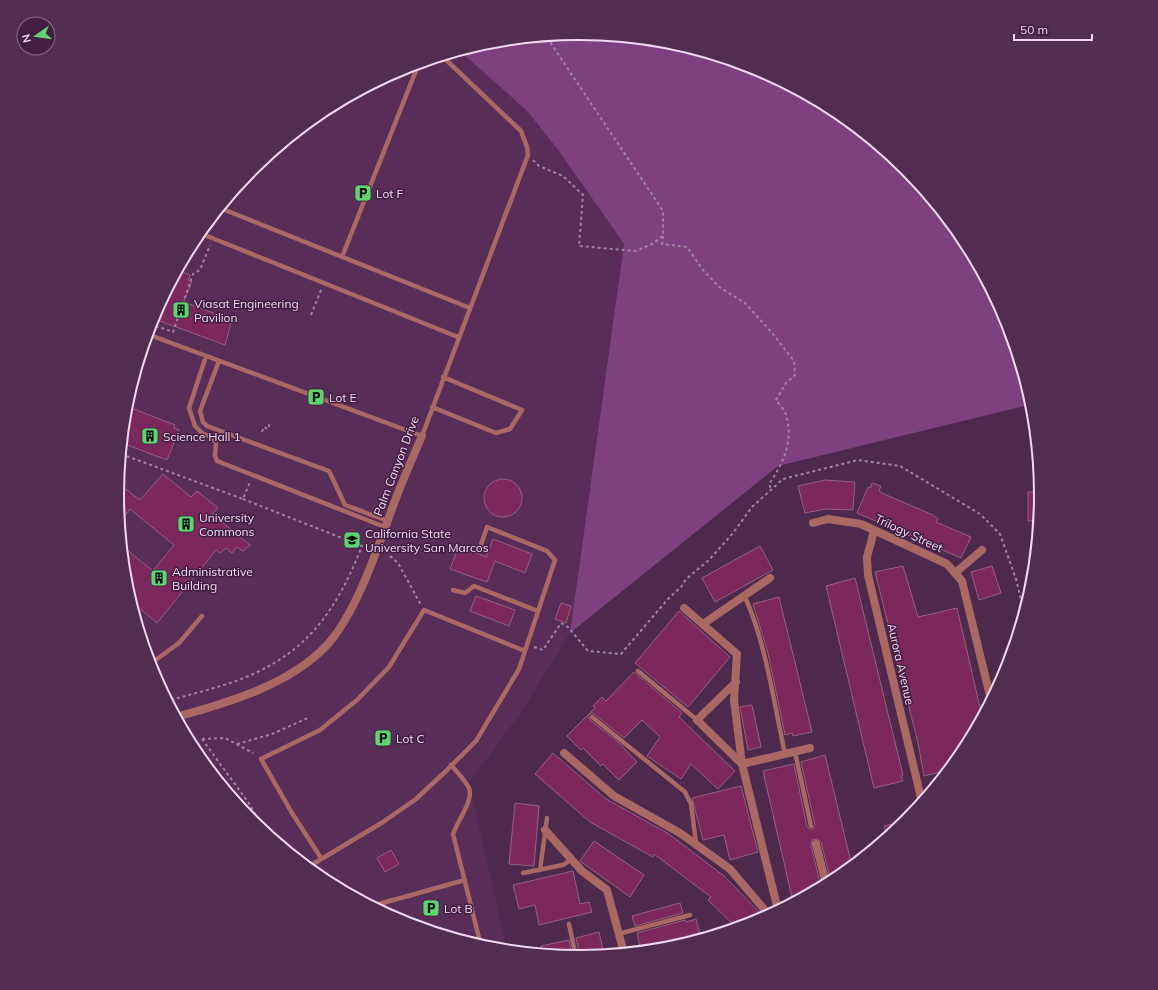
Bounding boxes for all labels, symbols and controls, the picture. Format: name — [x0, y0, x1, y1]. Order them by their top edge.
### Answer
north arrow — [16, 16, 56, 56]
scale bar — [1014, 16, 1092, 42]
text: 50 m — [1020, 22, 1048, 37]
text: N — [18, 33, 34, 44]
parking icon: Lot F — [353, 183, 373, 203]
place label: Lot F — [376, 186, 404, 201]
place label: Viasat Engineering Pavilion — [194, 296, 299, 325]
building icon: Viasat Engineering Pavilion — [171, 300, 191, 320]
parking icon: Lot E — [306, 387, 326, 407]
place label: Lot E — [329, 390, 357, 405]
street label: Palm Canyon Drive — [370, 414, 422, 518]
building icon: Science Hall 1 — [140, 426, 160, 446]
place label: Science Hall 1 — [163, 429, 241, 444]
place label: University Commons — [199, 510, 255, 539]
street label: Trilogy Street — [873, 511, 945, 555]
building icon: University Commons — [176, 514, 196, 534]
place label: California State University San Marcos — [365, 526, 489, 555]
school or university icon: California State University San Marcos — [342, 530, 362, 550]
place label: Administrative Building — [172, 564, 253, 593]
building icon: Administrative Building — [149, 568, 169, 588]
street label: Aurora Avenue — [884, 622, 918, 706]
parking icon: Lot C — [373, 728, 393, 748]
place label: Lot C — [396, 731, 425, 746]
parking icon: Lot B — [421, 898, 441, 918]
place label: Lot B — [444, 901, 473, 916]

